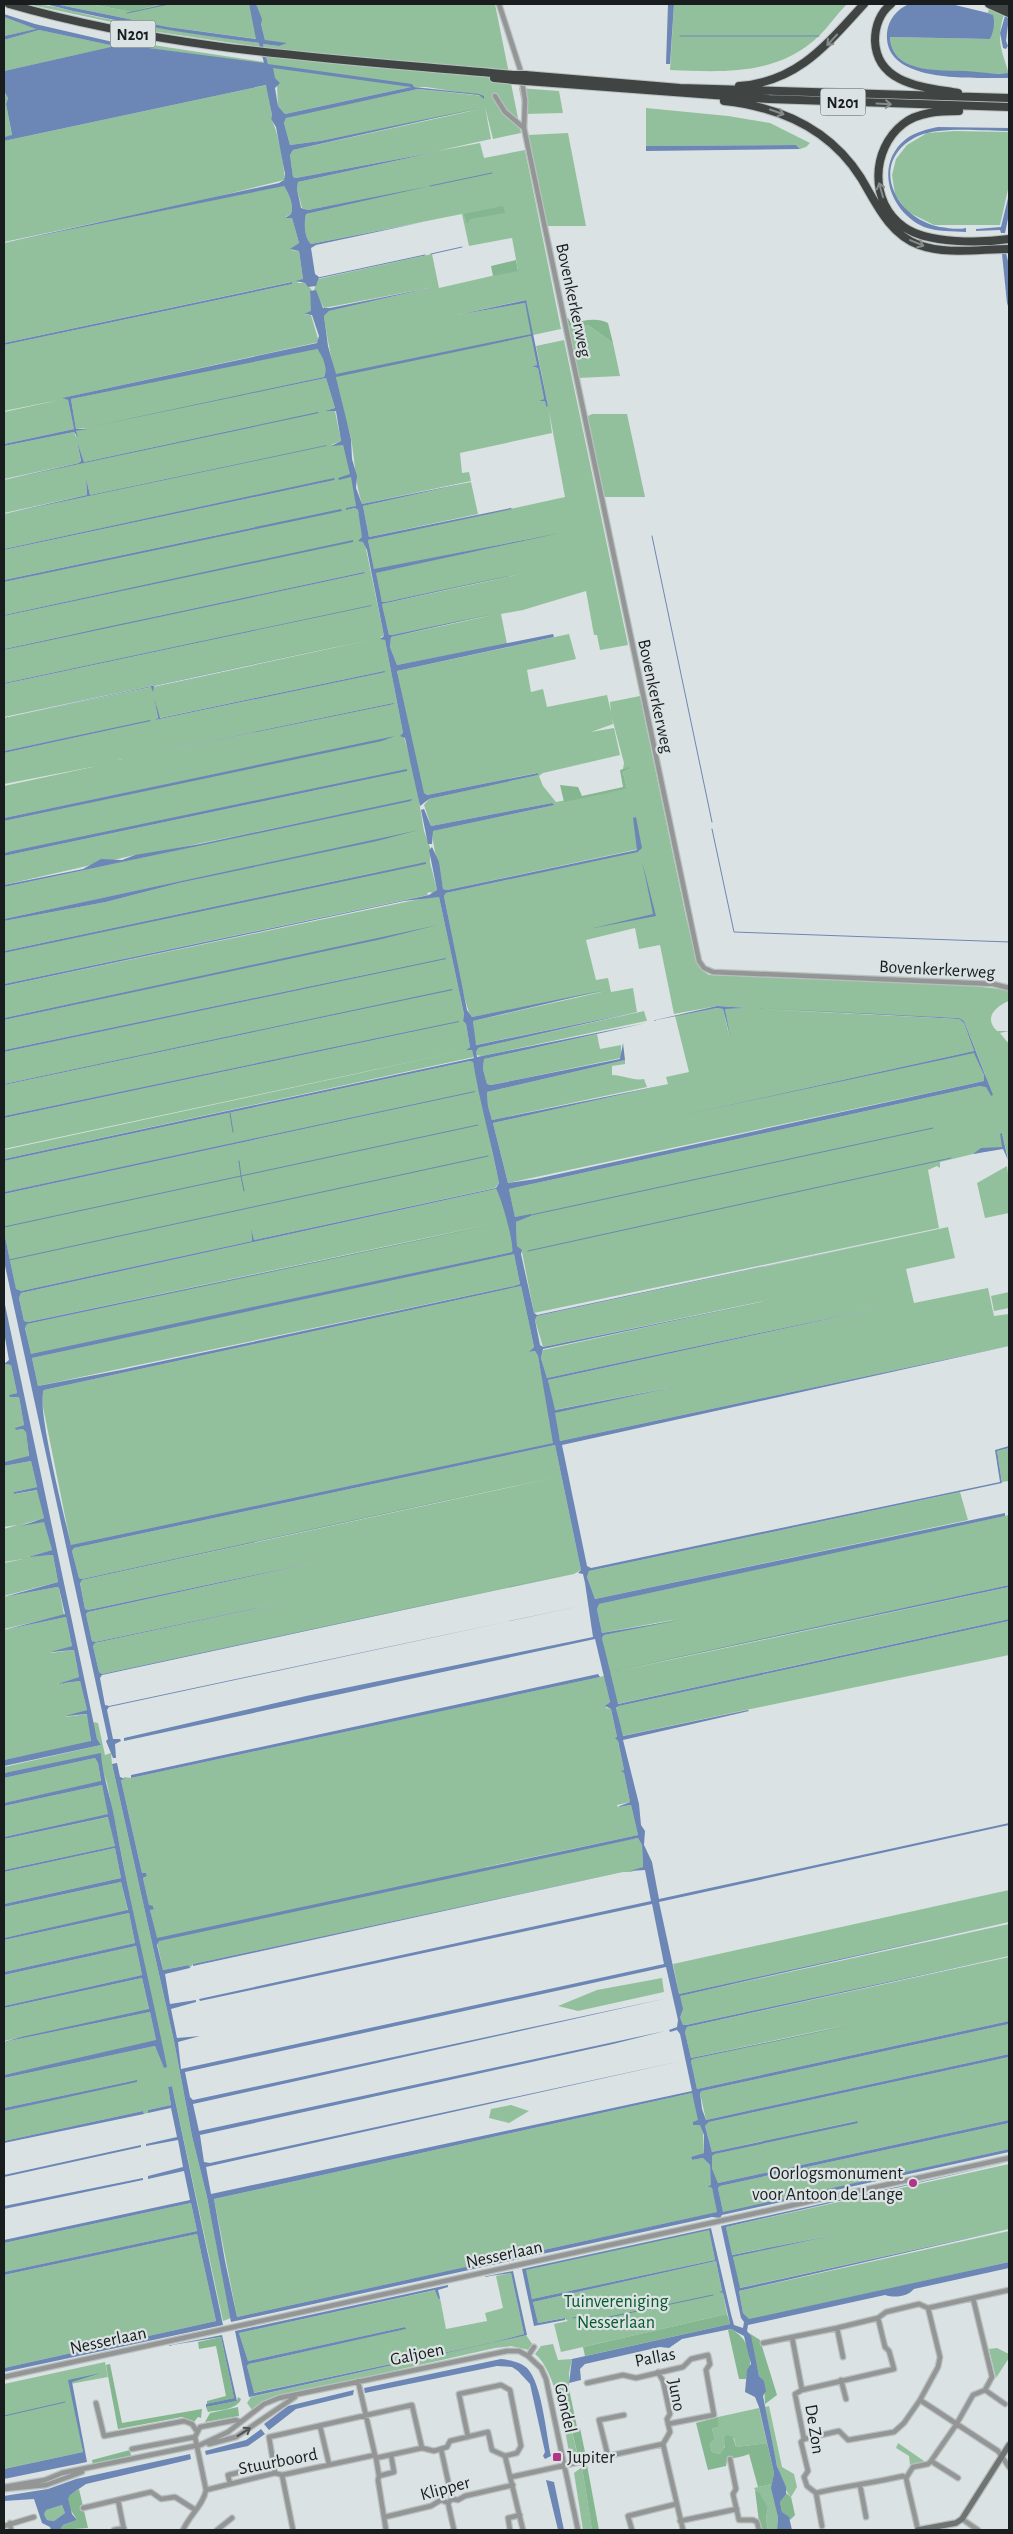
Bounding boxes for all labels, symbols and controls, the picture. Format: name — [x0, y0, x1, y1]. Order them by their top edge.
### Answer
road number: N201 — [110, 20, 156, 48]
one-way arrow — [826, 34, 838, 46]
road number: N201 — [820, 88, 866, 115]
one-way arrow — [876, 99, 892, 109]
one-way arrow — [769, 108, 784, 117]
one-way arrow — [875, 182, 885, 198]
one-way arrow — [909, 239, 924, 249]
street label: Bovenkerkerweg — [552, 242, 594, 359]
street label: Bovenkerkerweg — [634, 638, 676, 755]
street label: Bovenkerkerweg — [879, 958, 996, 982]
place label: Oorlogsmonument voor Antoon de Lange — [752, 2165, 903, 2204]
marker: Oorlogsmonument voor Antoon de Lange — [907, 2177, 919, 2189]
street label: Nesserlaan — [464, 2238, 544, 2272]
park label: Tuinvereniging Nesserlaan — [564, 2293, 669, 2332]
street label: Nesserlaan — [68, 2324, 148, 2358]
street label: Galjoen — [389, 2341, 446, 2369]
street label: Pallas — [633, 2345, 677, 2371]
street label: Juno — [664, 2378, 688, 2413]
street label: Gondel — [551, 2382, 579, 2435]
street label: De Zon — [801, 2403, 827, 2455]
one-way arrow — [236, 2427, 250, 2437]
street label: Stuurboord — [237, 2446, 319, 2478]
place label: Jupiter — [567, 2449, 615, 2467]
marker: Jupiter — [551, 2451, 563, 2463]
street label: Klipper — [418, 2474, 472, 2504]

